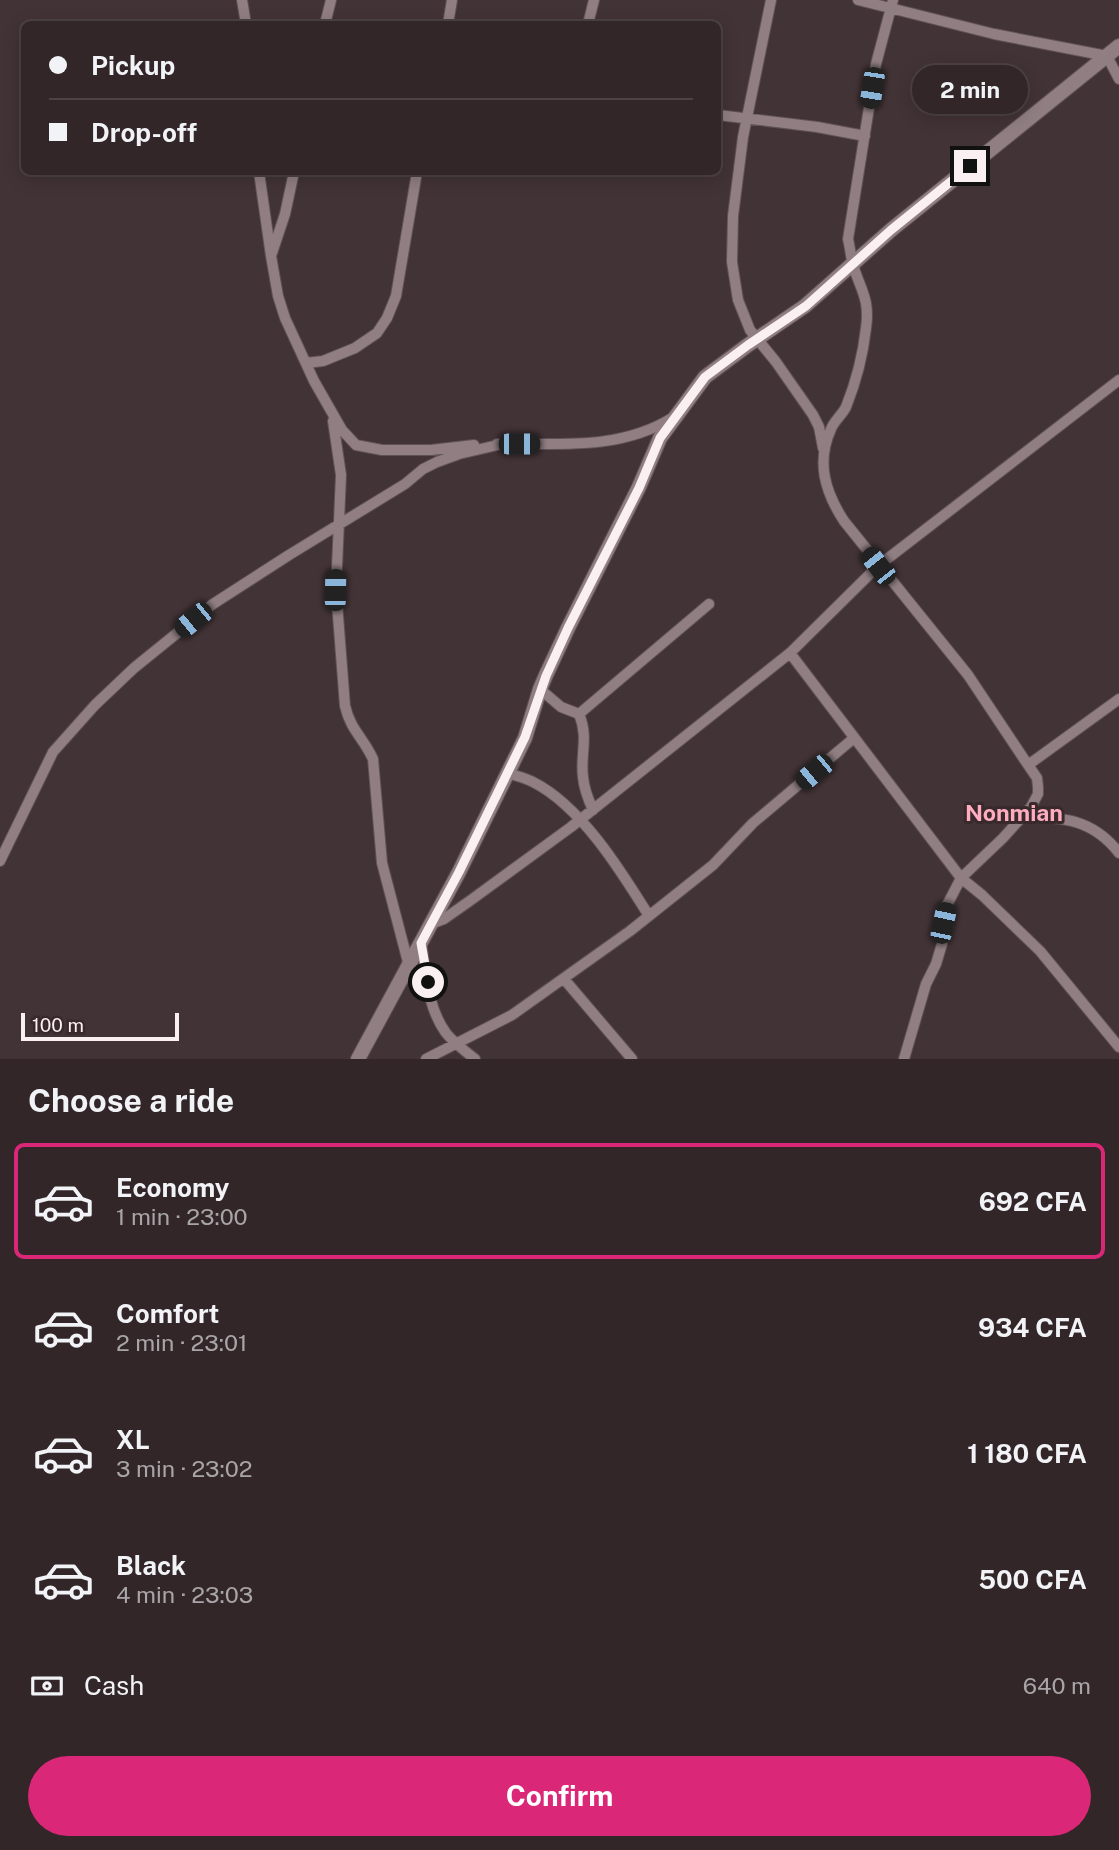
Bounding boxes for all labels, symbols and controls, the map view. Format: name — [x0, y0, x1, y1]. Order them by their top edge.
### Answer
text: Pickup — [91, 50, 175, 81]
callout: 2 min — [912, 64, 1028, 114]
car — [859, 66, 886, 110]
text: 2 min — [940, 76, 1000, 103]
text: Drop-off — [91, 117, 197, 148]
route end — [954, 150, 986, 182]
car — [499, 434, 541, 455]
car — [857, 543, 900, 589]
car — [325, 569, 346, 611]
car — [171, 599, 216, 641]
car — [792, 750, 837, 794]
district label: Nonmian — [965, 799, 1063, 826]
car — [929, 900, 958, 946]
route start — [412, 966, 444, 998]
scale bar — [21, 1010, 178, 1042]
text: 100 m — [32, 1014, 84, 1036]
text: Choose a ride — [28, 1082, 234, 1119]
icon: car — [32, 1170, 95, 1233]
text: Economy — [116, 1172, 229, 1203]
text: 692 CFA — [979, 1186, 1087, 1217]
text: 1 min · 23:00 — [116, 1203, 248, 1230]
icon: car — [32, 1296, 95, 1359]
text: Comfort — [116, 1298, 219, 1329]
text: 934 CFA — [978, 1312, 1087, 1343]
text: 2 min · 23:01 — [116, 1329, 247, 1356]
icon: car — [32, 1422, 95, 1485]
text: XL — [116, 1424, 150, 1455]
text: 1 180 CFA — [967, 1438, 1087, 1469]
text: 3 min · 23:02 — [116, 1455, 253, 1482]
icon: car — [32, 1548, 95, 1611]
text: Black — [116, 1550, 186, 1581]
text: 500 CFA — [978, 1564, 1087, 1595]
text: 4 min · 23:03 — [116, 1581, 253, 1608]
icon: cash — [28, 1667, 66, 1705]
text: Cash — [84, 1670, 144, 1701]
text: 640 m — [1023, 1672, 1091, 1699]
button: Confirm — [28, 1756, 1091, 1836]

